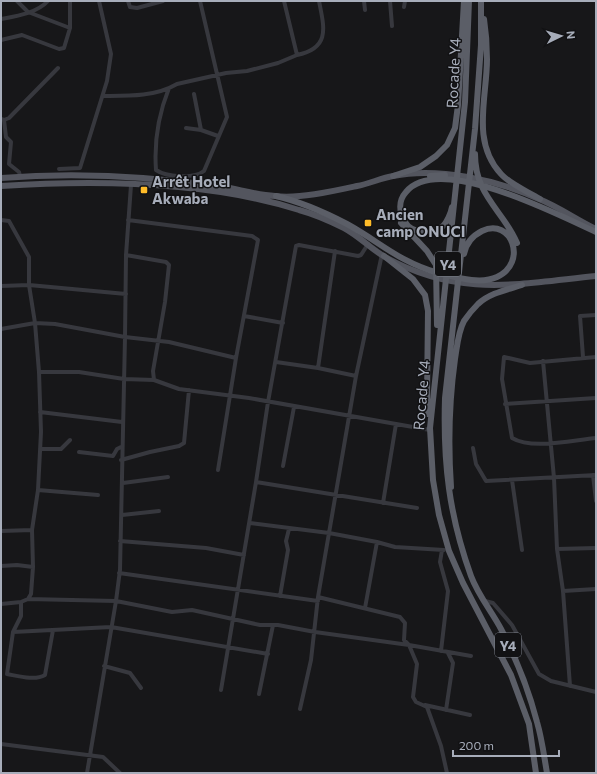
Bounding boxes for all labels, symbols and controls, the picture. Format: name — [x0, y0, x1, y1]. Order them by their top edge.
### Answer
north arrow — [541, 16, 581, 56]
text: N — [565, 30, 578, 40]
street label: Rocade Y4 — [442, 37, 464, 109]
place label: Arrêt Hotel Akwaba — [152, 172, 230, 207]
marker: Arrêt Hotel Akwaba — [139, 185, 149, 195]
place label: Ancien camp ONUCI — [376, 205, 465, 240]
marker: Ancien camp ONUCI — [363, 218, 373, 228]
road number: Y4 — [435, 252, 461, 276]
street label: Rocade Y4 — [409, 359, 433, 431]
road number: Y4 — [495, 633, 521, 657]
scale bar — [453, 732, 559, 758]
text: 200 m — [459, 738, 494, 752]

